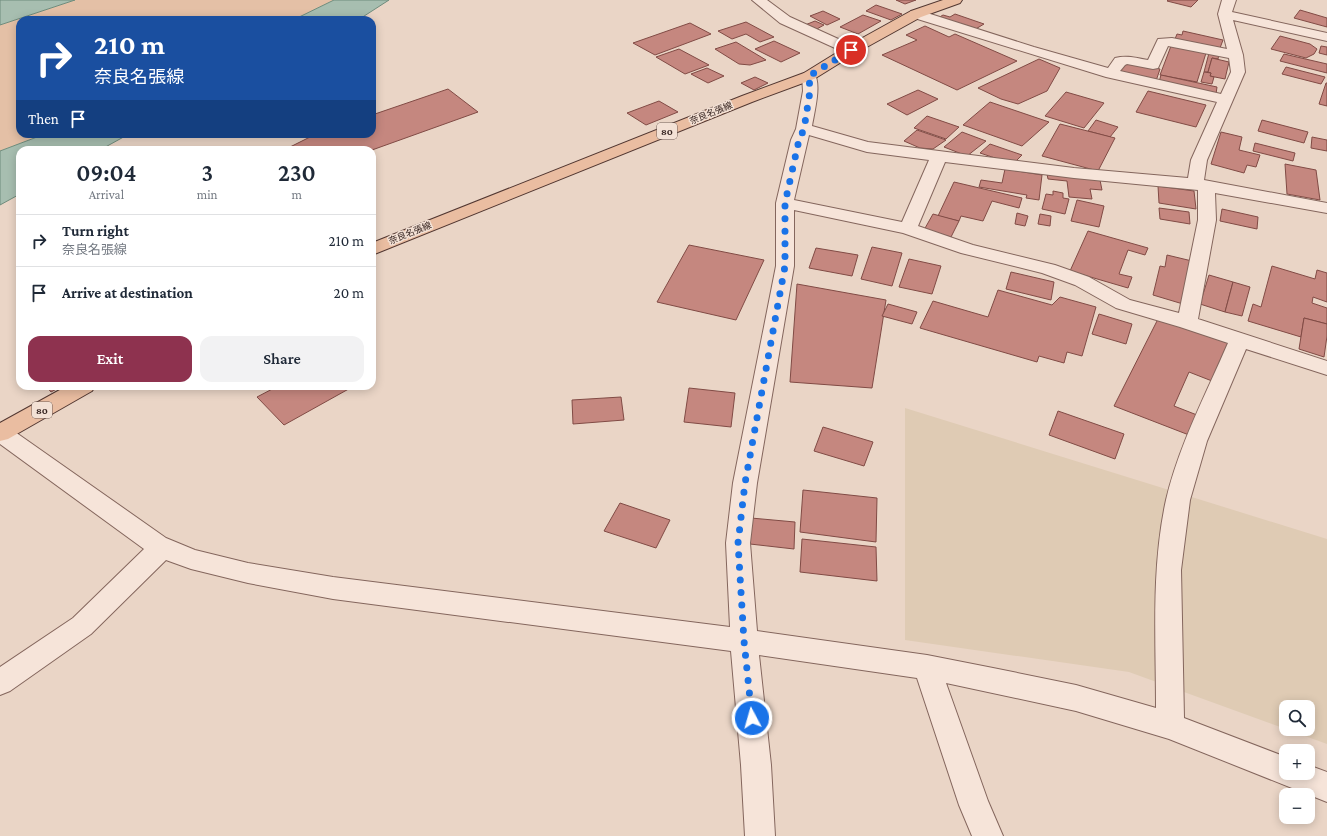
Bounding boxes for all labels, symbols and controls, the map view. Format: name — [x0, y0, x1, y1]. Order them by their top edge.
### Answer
text: 210 m — [94, 29, 165, 60]
icon: right — [28, 32, 80, 84]
pin — [834, 33, 868, 67]
icon: arrive — [840, 39, 862, 61]
text: 奈良名張線 — [94, 67, 184, 87]
street label: 奈良名張線 — [688, 100, 735, 126]
icon: arrive — [67, 108, 89, 130]
text: Then — [28, 111, 59, 127]
road number: 80 — [657, 123, 677, 139]
text: 09:04 — [76, 159, 136, 186]
text: 3 — [201, 159, 213, 186]
text: 230 — [278, 159, 316, 186]
text: Arrival — [89, 187, 124, 202]
text: min — [197, 187, 218, 202]
text: m — [292, 187, 302, 202]
street label: 奈良名張線 — [387, 220, 434, 246]
text: Turn right — [62, 223, 129, 239]
icon: right — [28, 230, 50, 252]
text: 210 m — [329, 233, 364, 249]
text: 奈良名張線 — [62, 242, 127, 257]
icon: arrive — [28, 282, 50, 304]
text: Arrive at destination — [62, 285, 193, 301]
text: 20 m — [334, 285, 364, 301]
button: Exit — [28, 336, 192, 382]
button: Share — [200, 336, 364, 382]
road number: 80 — [32, 402, 52, 418]
position arrow — [731, 697, 773, 739]
map controls — [1279, 700, 1315, 824]
button: search — [1279, 700, 1315, 736]
button: + — [1279, 744, 1315, 780]
button: − — [1279, 788, 1315, 824]

